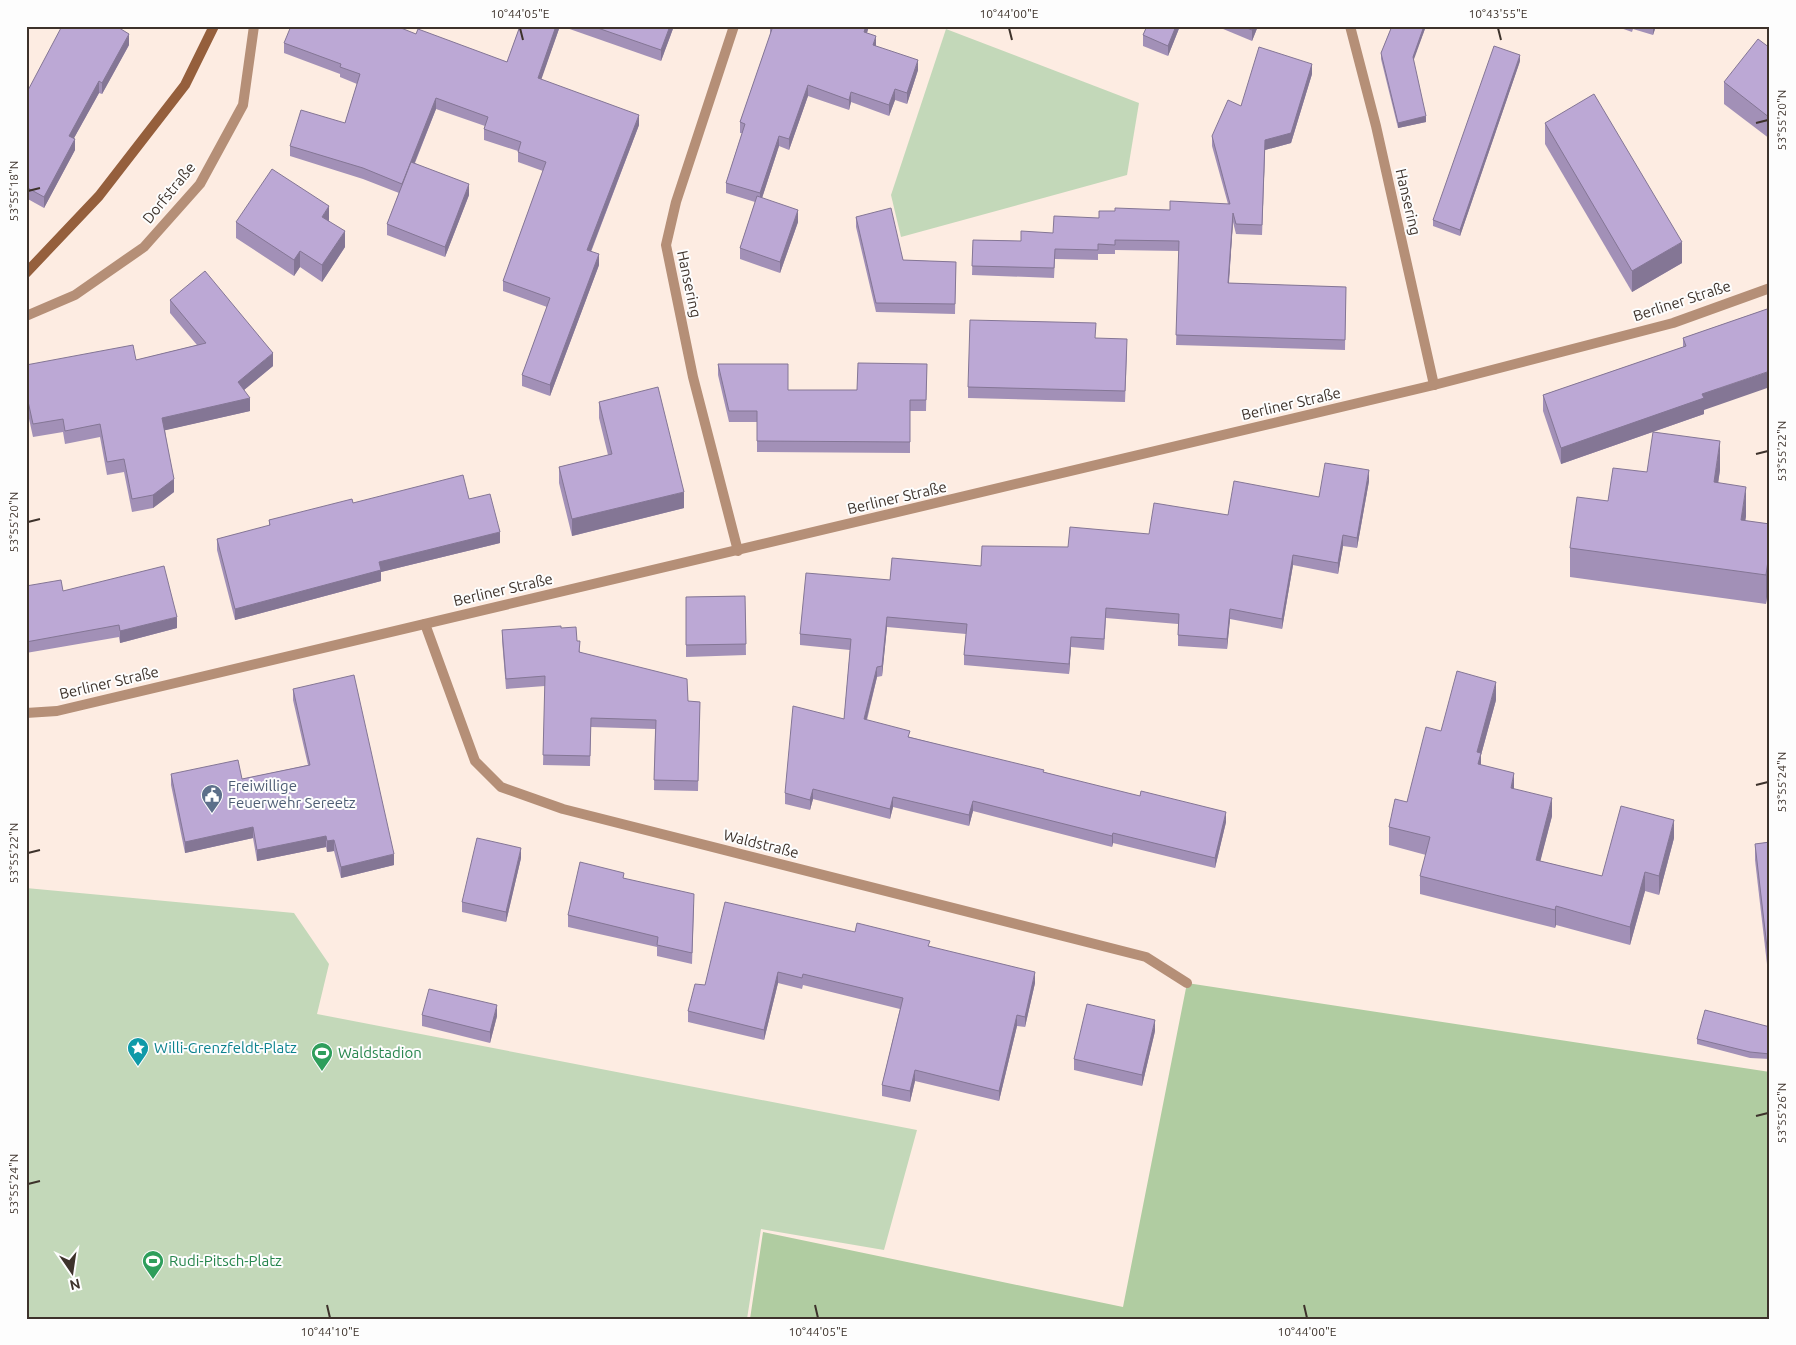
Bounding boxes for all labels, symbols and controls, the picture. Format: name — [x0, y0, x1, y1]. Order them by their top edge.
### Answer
text: 10°44'05"E — [491, 7, 550, 20]
text: 10°44'00"E — [980, 7, 1039, 20]
text: 10°43'55"E — [1469, 7, 1528, 20]
text: 53°55'20"N — [1775, 90, 1788, 150]
street label: Dorfstraße — [139, 159, 198, 227]
text: 53°55'18"N — [7, 161, 20, 221]
street label: Hansering — [1393, 167, 1424, 237]
street label: Hansering — [674, 249, 705, 319]
street label: Berliner Straße — [1631, 277, 1733, 324]
street label: Berliner Straße — [1240, 384, 1342, 423]
text: 53°55'22"N — [1775, 421, 1788, 481]
street label: Berliner Straße — [846, 478, 948, 517]
text: 53°55'20"N — [7, 492, 20, 552]
street label: Berliner Straße — [452, 570, 554, 609]
street label: Berliner Straße — [58, 663, 160, 702]
text: 53°55'24"N — [1775, 752, 1788, 812]
place label: Freiwillige Feuerwehr Sereetz — [228, 777, 356, 811]
public building icon: Freiwillige Feuerwehr Sereetz — [200, 783, 224, 814]
text: 53°55'22"N — [7, 823, 20, 883]
street label: Waldstraße — [722, 826, 801, 861]
place icon: Willi-Grenzfeldt-Platz — [126, 1036, 150, 1067]
place label: Willi-Grenzfeldt-Platz — [154, 1039, 297, 1056]
sports icon: Waldstadion — [310, 1041, 334, 1072]
place label: Waldstadion — [338, 1044, 422, 1061]
text: 53°55'26"N — [1775, 1083, 1788, 1143]
text: 53°55'24"N — [7, 1154, 20, 1214]
north arrow — [48, 1248, 98, 1298]
sports icon: Rudi-Pitsch-Platz — [141, 1249, 165, 1280]
place label: Rudi-Pitsch-Platz — [169, 1252, 282, 1269]
text: N — [68, 1276, 82, 1294]
text: 10°44'10"E — [301, 1325, 360, 1338]
text: 10°44'05"E — [789, 1325, 848, 1338]
text: 10°44'00"E — [1278, 1325, 1337, 1338]

